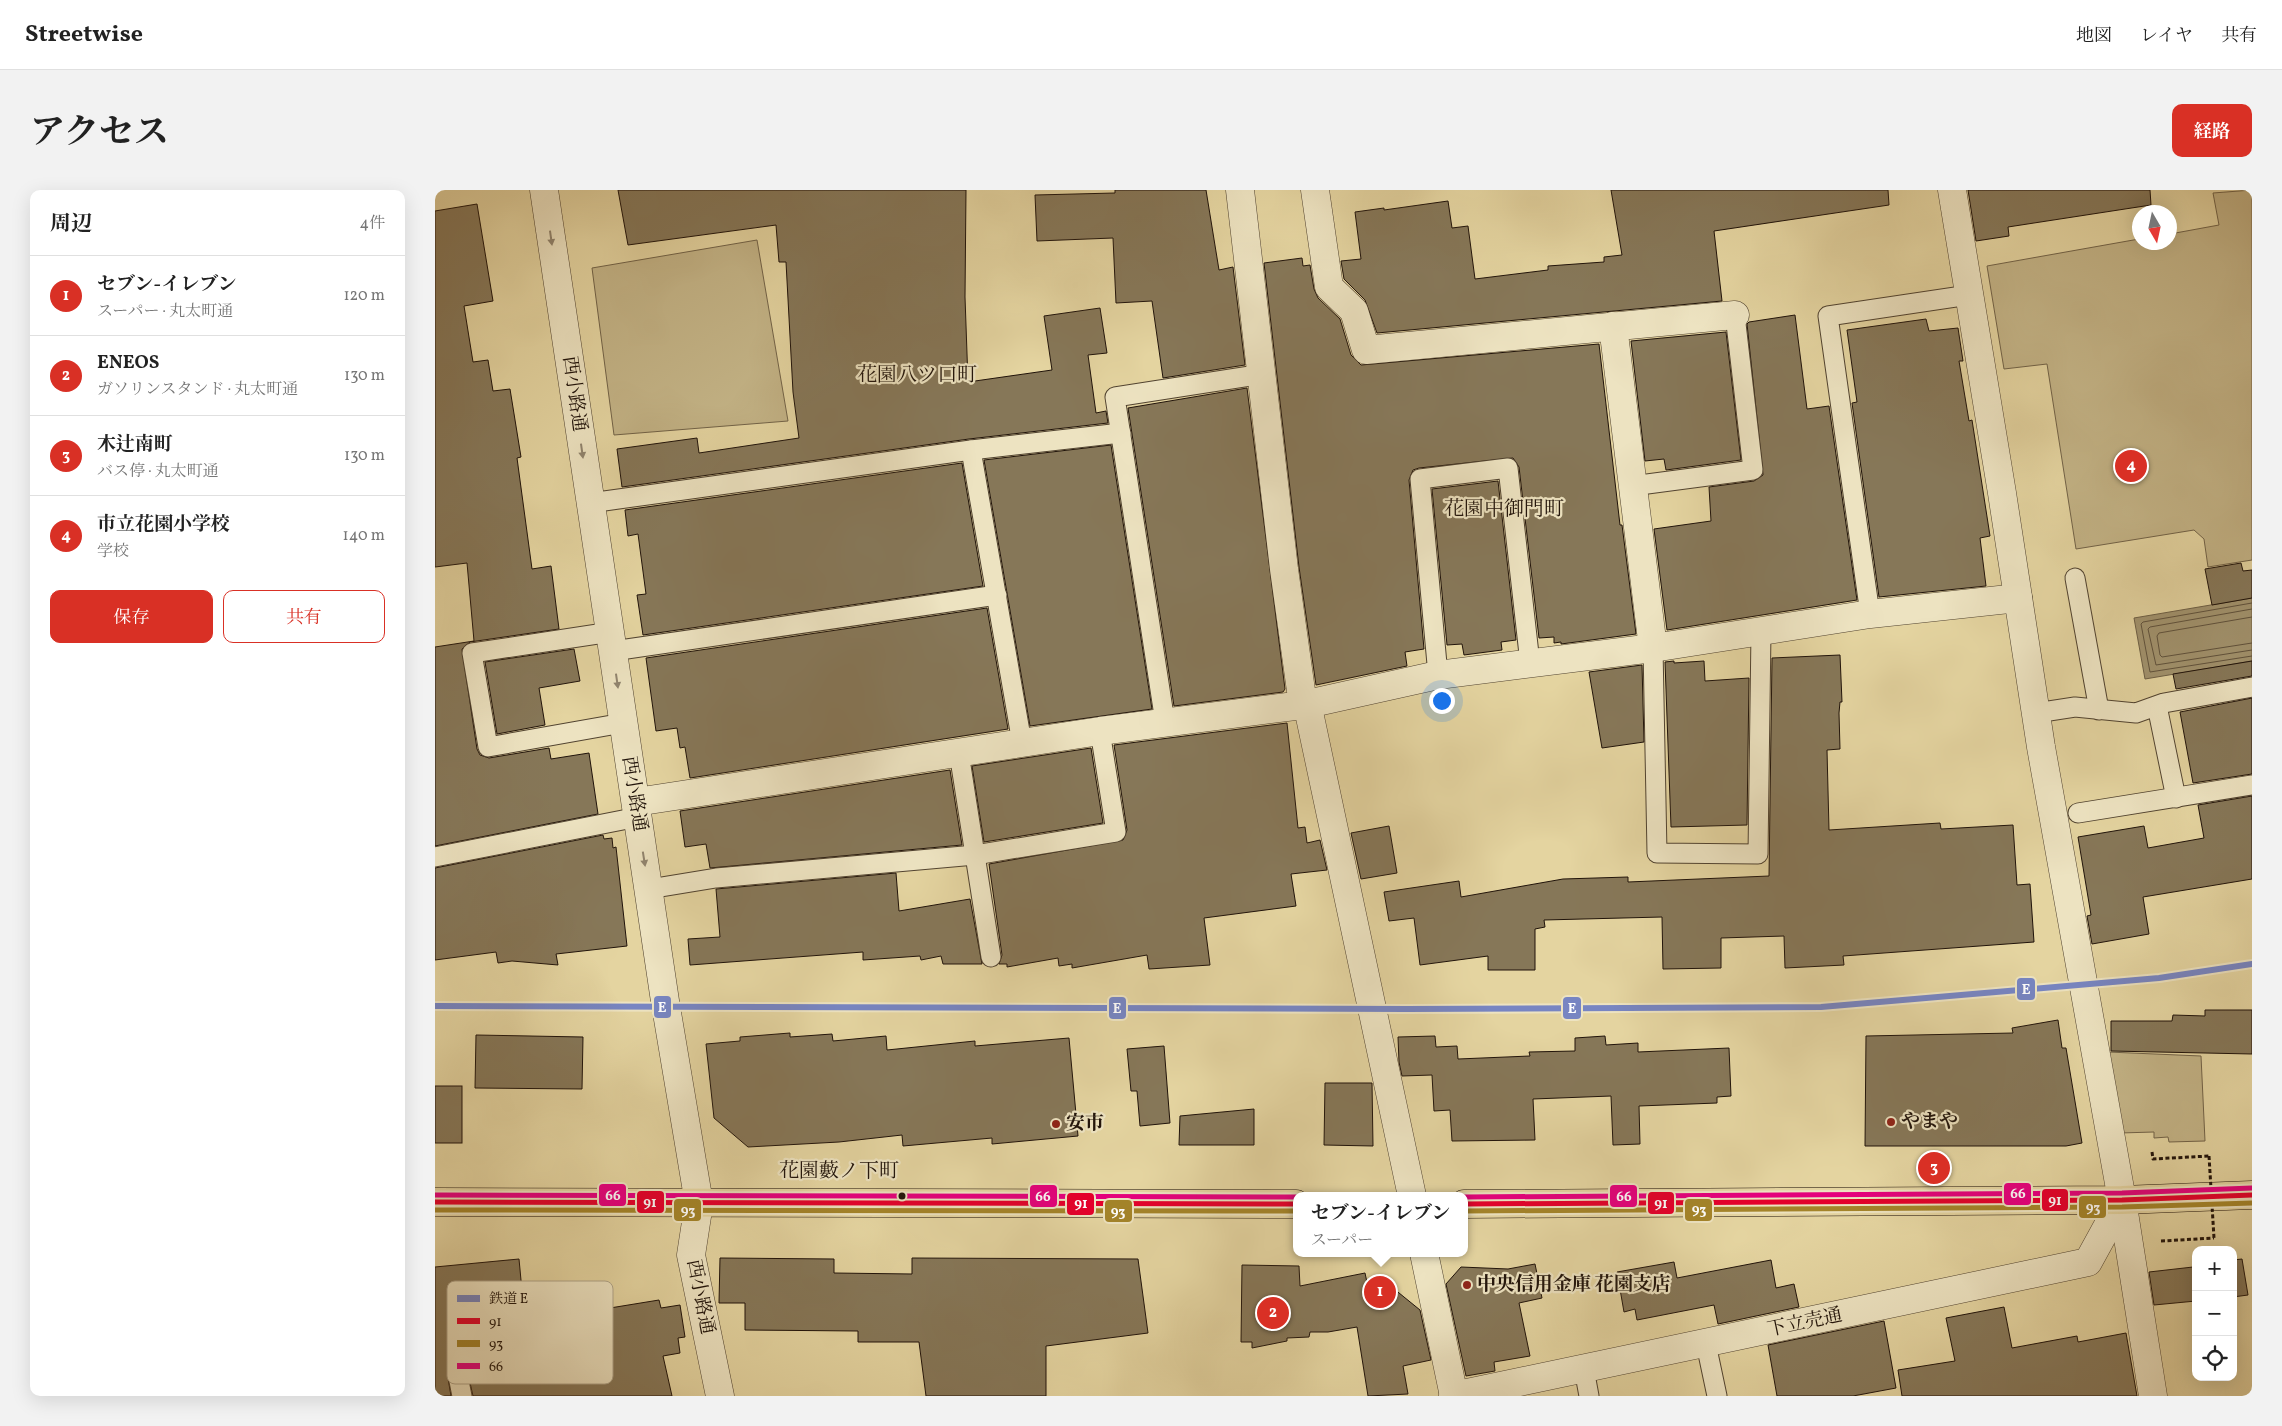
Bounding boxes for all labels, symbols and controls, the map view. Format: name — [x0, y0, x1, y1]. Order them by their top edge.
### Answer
text: Streetwise — [25, 18, 143, 52]
text: 地図 — [2076, 24, 2112, 49]
text: レイヤ — [2140, 24, 2193, 49]
text: 共有 — [2221, 24, 2257, 49]
button: 経路 — [2172, 104, 2252, 157]
text: アクセス — [30, 110, 169, 158]
north arrow — [2132, 205, 2177, 250]
text: 周辺 — [50, 210, 92, 239]
text: 4件 — [359, 213, 385, 235]
one-way arrow — [547, 231, 555, 247]
text: セブン-イレブン — [97, 272, 236, 298]
text: 1 — [63, 285, 69, 307]
text: 120 m — [343, 285, 385, 307]
text: スーパー · 丸太町通 — [97, 301, 233, 323]
text: ENEOS — [97, 350, 159, 376]
street label: 西小路通 — [556, 355, 592, 433]
district label: 花園八ツ口町 — [857, 362, 977, 390]
text: 2 — [62, 365, 70, 387]
text: 130 m — [344, 365, 385, 387]
text: ガソリンスタンド · 丸太町通 — [97, 379, 298, 401]
text: 木辻南町 — [97, 432, 173, 458]
one-way arrow — [579, 443, 587, 459]
text: 3 — [62, 445, 70, 467]
text: 130 m — [344, 445, 385, 467]
pin: 4 — [2115, 447, 2147, 485]
text: バス停 · 丸太町通 — [97, 461, 219, 483]
district label: 花園中御門町 — [1444, 496, 1564, 524]
text: 市立花園小学校 — [97, 512, 230, 538]
text: 4 — [61, 525, 71, 547]
text: 140 m — [343, 525, 385, 547]
text: 学校 — [97, 541, 129, 563]
button: 保存 — [50, 590, 213, 643]
button: 共有 — [223, 590, 385, 643]
one-way arrow — [614, 673, 622, 689]
your location — [1429, 688, 1455, 714]
street label: 西小路通 — [615, 754, 653, 834]
one-way arrow — [641, 851, 649, 867]
line badge: E — [2016, 977, 2036, 1001]
text: E — [2022, 981, 2031, 1000]
line badge: E — [653, 995, 672, 1019]
line badge: E — [1108, 996, 1127, 1020]
line badge: E — [1562, 996, 1582, 1020]
text: E — [658, 999, 667, 1018]
text: E — [1113, 1000, 1122, 1019]
text: E — [1568, 1000, 1577, 1019]
place label: やまや — [1901, 1109, 1958, 1135]
place label: 安市 — [1066, 1111, 1104, 1137]
marker: やまや — [1885, 1116, 1897, 1128]
marker: 安市 — [1050, 1118, 1062, 1130]
pin: 3 — [1918, 1149, 1950, 1187]
district label: 花園藪ノ下町 — [779, 1158, 899, 1186]
line badge: 66 — [2003, 1182, 2032, 1206]
line badge: 66 — [598, 1183, 627, 1207]
line badge: 66 — [1029, 1184, 1058, 1208]
line badge: 66 — [1609, 1184, 1638, 1208]
text: 66 — [2010, 1185, 2026, 1204]
text: 66 — [605, 1187, 621, 1206]
text: 66 — [1035, 1188, 1051, 1207]
text: 66 — [1616, 1188, 1632, 1207]
line badge: 91 — [2041, 1188, 2069, 1212]
line badge: 91 — [636, 1190, 665, 1214]
unlabelled marker — [897, 1191, 907, 1201]
line badge: 91 — [1647, 1191, 1675, 1215]
line badge: 91 — [1066, 1192, 1095, 1216]
popup — [1293, 1192, 1468, 1257]
text: 91 — [2048, 1192, 2062, 1211]
text: 91 — [643, 1194, 657, 1213]
text: 91 — [1074, 1195, 1088, 1214]
text: 91 — [1654, 1195, 1668, 1214]
line badge: 93 — [2078, 1195, 2107, 1219]
line badge: 93 — [673, 1198, 702, 1222]
line badge: 93 — [1684, 1198, 1713, 1222]
line badge: 93 — [1104, 1199, 1133, 1223]
text: 93 — [2086, 1199, 2100, 1218]
text: セブン-イレブン — [1311, 1201, 1450, 1227]
text: 93 — [1692, 1201, 1706, 1220]
text: 93 — [681, 1202, 695, 1221]
text: 93 — [1111, 1203, 1125, 1222]
text: スーパー — [1311, 1230, 1373, 1252]
map controls — [2192, 1246, 2237, 1381]
button: + — [2192, 1246, 2237, 1291]
street label: 西小路通 — [680, 1257, 720, 1337]
place label: 中央信用金庫 花園支店 — [1477, 1272, 1671, 1298]
pin: 1 — [1364, 1273, 1396, 1311]
marker: 中央信用金庫 花園支店 — [1461, 1279, 1473, 1291]
legend — [447, 1281, 613, 1384]
text: 鉄道 E — [489, 1290, 528, 1309]
button: − — [2192, 1291, 2237, 1336]
pin: 2 — [1257, 1294, 1289, 1332]
street label: 下立売通 — [1765, 1302, 1845, 1344]
text: 91 — [489, 1313, 502, 1332]
text: 93 — [489, 1335, 503, 1354]
button: locate — [2192, 1336, 2237, 1381]
text: 66 — [489, 1358, 503, 1377]

